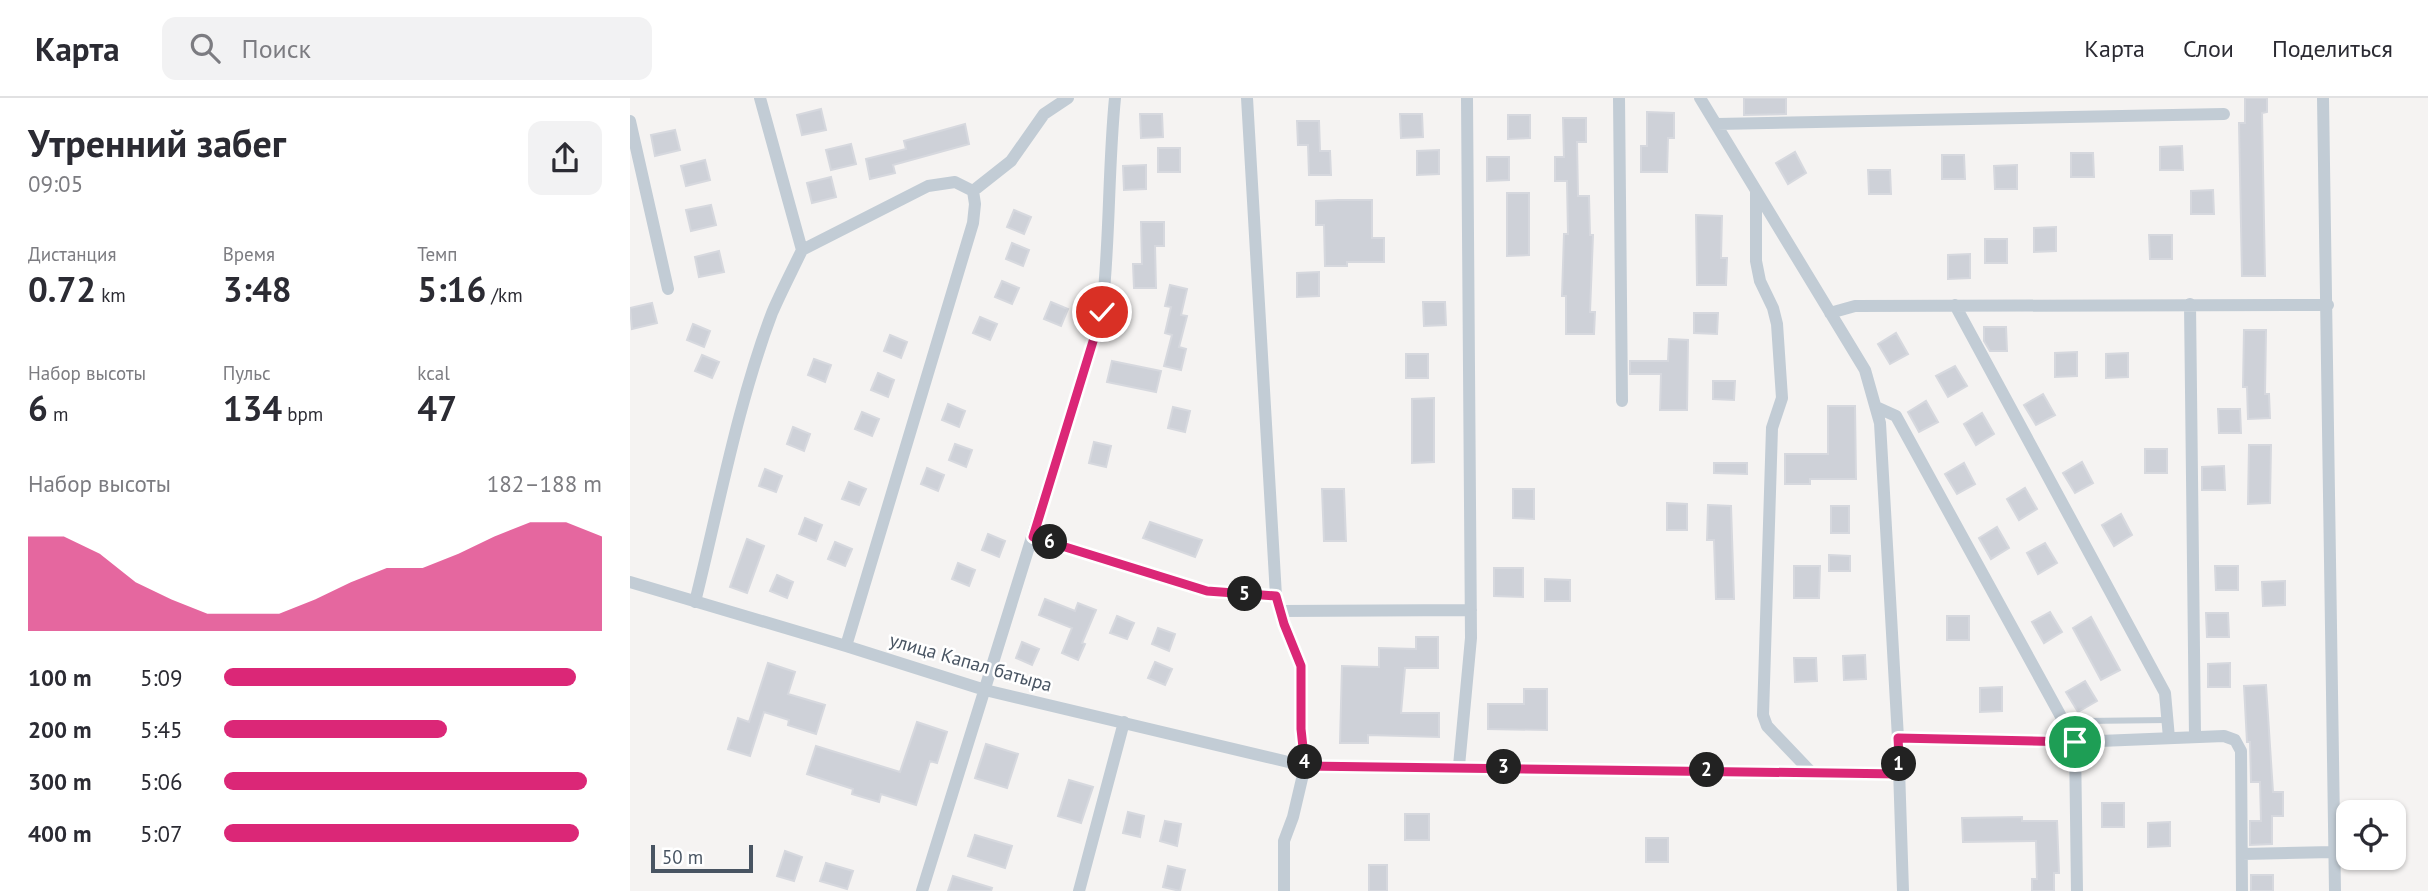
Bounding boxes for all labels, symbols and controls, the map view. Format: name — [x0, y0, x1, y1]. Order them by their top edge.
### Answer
search box — [162, 17, 652, 80]
text: Карта — [35, 27, 120, 70]
icon: search — [186, 29, 224, 67]
text: Поиск — [242, 32, 311, 65]
text: Карта — [2084, 33, 2145, 64]
text: Слои — [2183, 33, 2234, 64]
text: Поделиться — [2272, 33, 2393, 64]
text: Утренний забег — [28, 118, 286, 167]
button: share — [528, 121, 602, 195]
text: 09:05 — [28, 169, 83, 198]
text: Дистанция — [28, 242, 116, 266]
text: Время — [223, 242, 275, 266]
text: Темп — [417, 242, 458, 266]
text: 0.72 — [28, 266, 96, 312]
text: 3:48 — [223, 266, 292, 312]
text: 5:16 — [417, 266, 486, 312]
pin — [1072, 282, 1132, 342]
text: km — [96, 283, 126, 307]
text: /km — [486, 283, 523, 307]
icon: check — [1083, 293, 1121, 331]
text: Набор высоты — [28, 361, 146, 385]
text: Пульс — [223, 361, 271, 385]
text: kcal — [417, 361, 450, 385]
text: 6 — [28, 385, 48, 431]
text: 134 — [223, 385, 282, 431]
text: 47 — [417, 385, 457, 431]
text: m — [48, 402, 68, 426]
text: bpm — [282, 402, 323, 426]
text: Набор высоты — [28, 469, 171, 498]
text: 182–188 m — [487, 469, 602, 498]
pin: 6 — [1032, 524, 1068, 560]
text: 6 — [1044, 529, 1055, 553]
pin: 5 — [1228, 576, 1262, 612]
text: 5 — [1239, 581, 1250, 605]
street label: улица Капал батыра — [887, 627, 1055, 697]
text: 100 m — [28, 663, 91, 692]
text: 5:09 — [140, 663, 183, 692]
pin — [2045, 712, 2105, 772]
text: 200 m — [28, 715, 91, 744]
text: 5:45 — [140, 715, 183, 744]
icon: arrive — [2056, 723, 2094, 761]
pin: 4 — [1288, 744, 1322, 780]
pin: 1 — [1882, 746, 1916, 782]
text: 4 — [1299, 749, 1310, 773]
pin: 3 — [1486, 750, 1522, 784]
text: 1 — [1893, 751, 1904, 775]
pin: 2 — [1690, 752, 1724, 788]
text: 3 — [1498, 754, 1509, 778]
text: 2 — [1701, 757, 1712, 781]
text: 300 m — [28, 767, 91, 796]
text: 5:06 — [140, 767, 183, 796]
map controls — [2336, 800, 2406, 870]
button: locate — [2336, 800, 2406, 870]
text: 400 m — [28, 819, 91, 848]
text: 5:07 — [140, 819, 183, 848]
scale bar — [651, 842, 752, 874]
text: 50 m — [662, 845, 703, 869]

